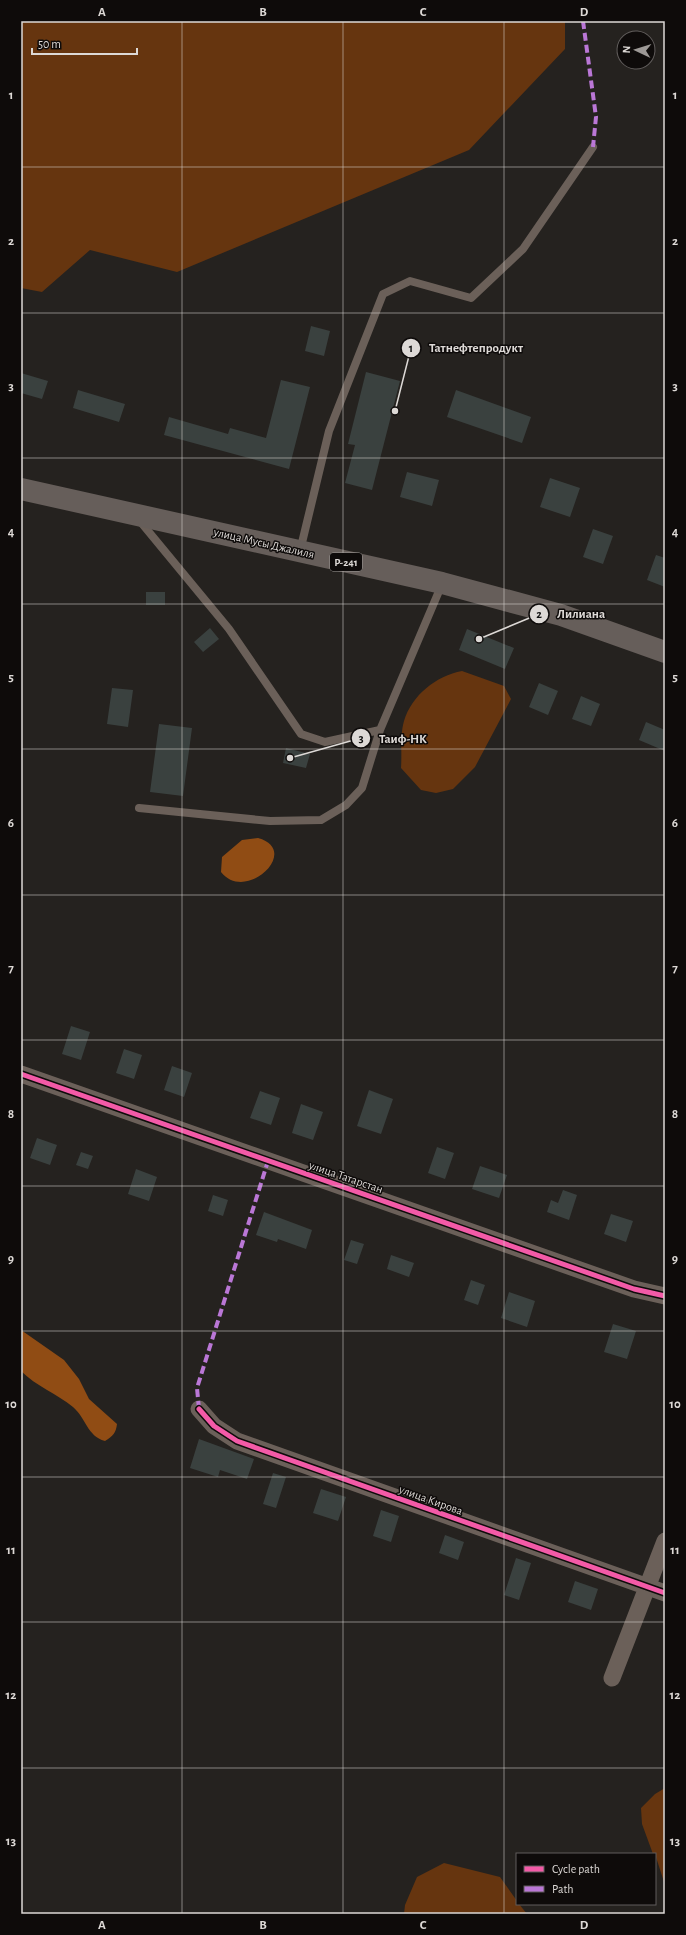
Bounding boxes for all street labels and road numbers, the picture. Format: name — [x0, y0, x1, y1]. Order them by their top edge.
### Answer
street label: улица Мусы Джалиля — [211, 525, 316, 561]
road number: Р-241 — [330, 553, 362, 571]
street label: улица Татарстан — [306, 1158, 385, 1196]
street label: улица Кирова — [396, 1483, 465, 1518]

